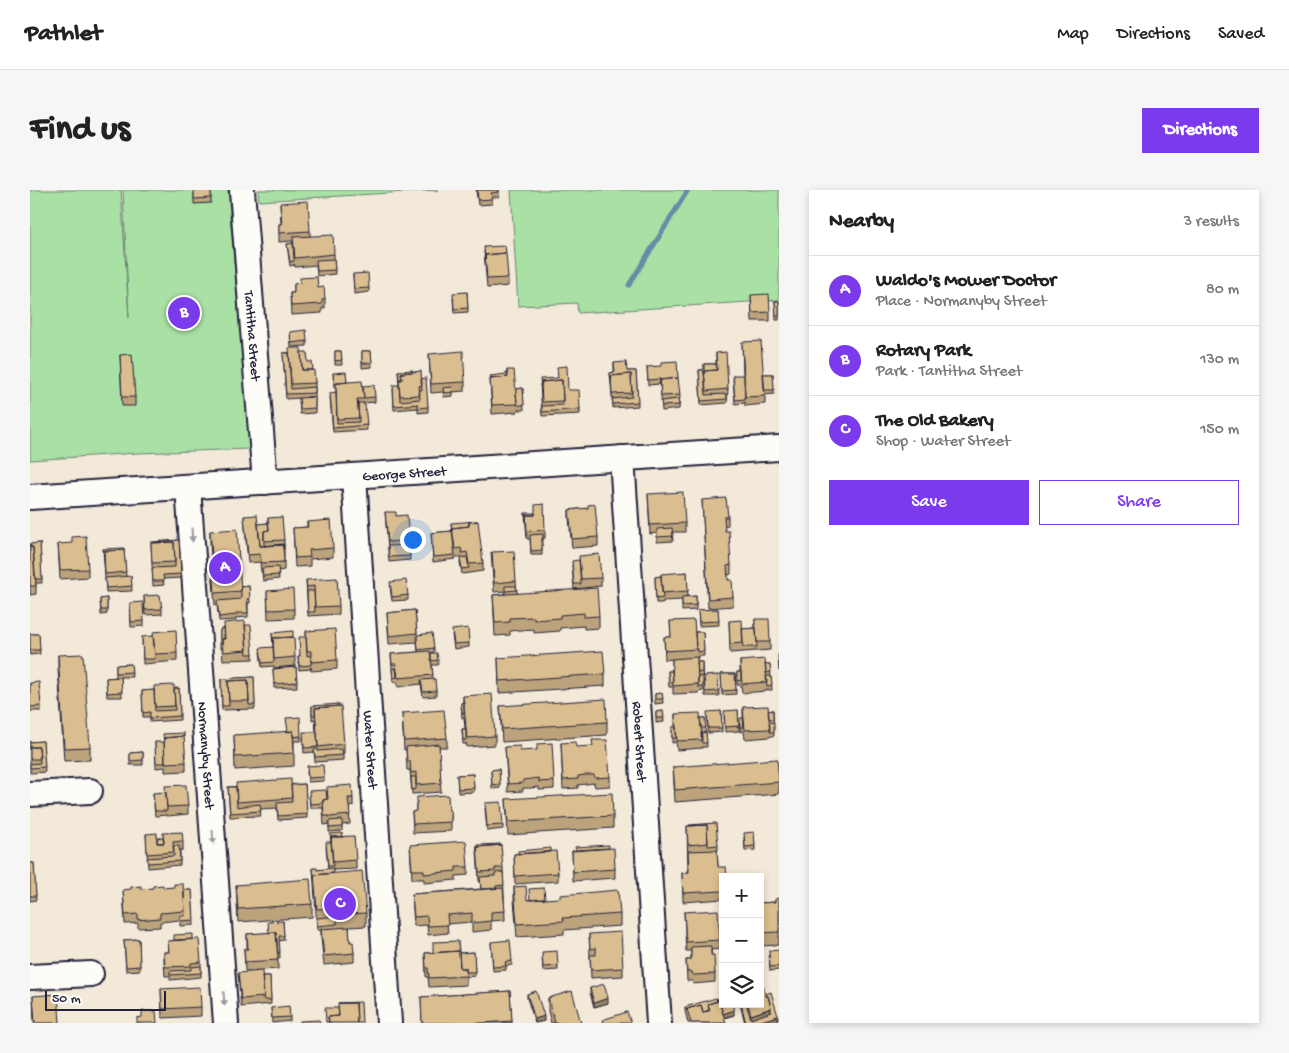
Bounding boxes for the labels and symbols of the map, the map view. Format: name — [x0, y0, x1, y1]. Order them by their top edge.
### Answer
street label: Tantitha Street — [239, 289, 263, 383]
pin: B — [168, 294, 200, 332]
street label: George Street — [362, 464, 448, 486]
your location — [400, 527, 426, 553]
one-way arrow — [188, 528, 196, 544]
pin: A — [209, 549, 241, 587]
street label: Normanyby Street — [192, 701, 217, 811]
street label: Robert Street — [627, 701, 649, 784]
street label: Water Street — [358, 710, 380, 790]
one-way arrow — [209, 829, 217, 845]
pin: C — [324, 885, 356, 923]
scale bar — [45, 988, 166, 1011]
one-way arrow — [220, 992, 228, 1008]

